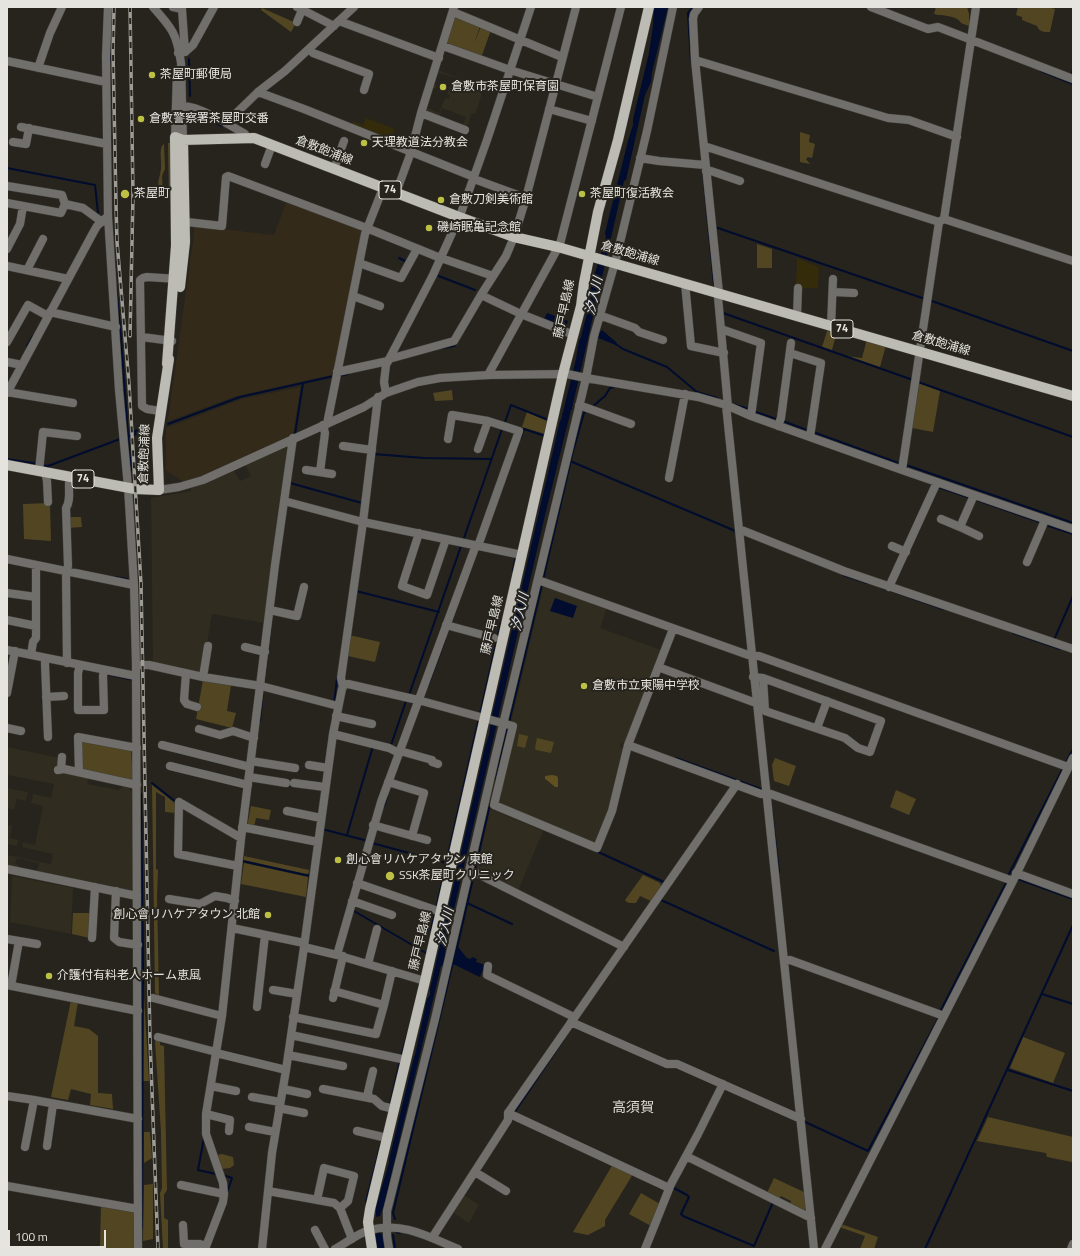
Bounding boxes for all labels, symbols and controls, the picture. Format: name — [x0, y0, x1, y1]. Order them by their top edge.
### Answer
place label: 茶屋町郵便局 — [160, 68, 232, 82]
marker: 茶屋町郵便局 — [147, 70, 157, 80]
place label: 倉敷市茶屋町保育園 — [451, 80, 559, 94]
marker: 倉敷市茶屋町保育園 — [438, 82, 448, 92]
place label: 倉敷警察署茶屋町交番 — [149, 112, 269, 126]
marker: 倉敷警察署茶屋町交番 — [136, 114, 146, 124]
street label: 倉敷飽浦線 — [293, 134, 355, 168]
place label: 天理教道法分教会 — [372, 136, 468, 150]
marker: 天理教道法分教会 — [359, 138, 369, 148]
road number: 74 — [379, 181, 401, 199]
place label: 茶屋町 — [134, 187, 170, 201]
place label: 茶屋町復活教会 — [590, 187, 674, 201]
marker: 茶屋町 — [119, 188, 131, 200]
marker: 茶屋町復活教会 — [577, 189, 587, 199]
place label: 倉敷刀剣美術館 — [449, 193, 533, 207]
marker: 倉敷刀剣美術館 — [436, 195, 446, 205]
place label: 磯崎眠亀記念館 — [437, 221, 521, 235]
marker: 磯崎眠亀記念館 — [424, 223, 434, 233]
street label: 倉敷飽浦線 — [599, 239, 661, 269]
water label: 汐入川 — [583, 275, 607, 317]
street label: 藤戸早島線 — [552, 278, 578, 340]
road number: 74 — [831, 320, 853, 338]
street label: 倉敷飽浦線 — [910, 329, 972, 359]
street label: 倉敷飽浦線 — [137, 424, 153, 484]
road number: 74 — [72, 470, 94, 488]
water label: 汐入川 — [509, 591, 533, 633]
street label: 藤戸早島線 — [479, 594, 507, 656]
place label: 倉敷市立東陽中学校 — [592, 679, 700, 693]
marker: 倉敷市立東陽中学校 — [579, 681, 589, 691]
place label: 創心會リハケアタウン 東館 — [346, 853, 493, 867]
marker: 創心會リハケアタウン 東館 — [333, 855, 343, 865]
place label: SSK茶屋町クリニック — [399, 869, 515, 883]
marker: SSK茶屋町クリニック — [384, 870, 396, 882]
water label: 汐入川 — [434, 906, 458, 948]
place label: 創心會リハケアタウン 北館 — [113, 908, 260, 922]
marker: 創心會リハケアタウン 北館 — [263, 910, 273, 920]
street label: 藤戸早島線 — [407, 910, 435, 972]
place label: 介護付有料老人ホーム恵風 — [57, 969, 201, 983]
marker: 介護付有料老人ホーム恵風 — [44, 971, 54, 981]
district label: 高須賀 — [612, 1101, 654, 1117]
scale bar — [10, 1222, 108, 1248]
text: 100 m — [15, 1227, 48, 1246]

